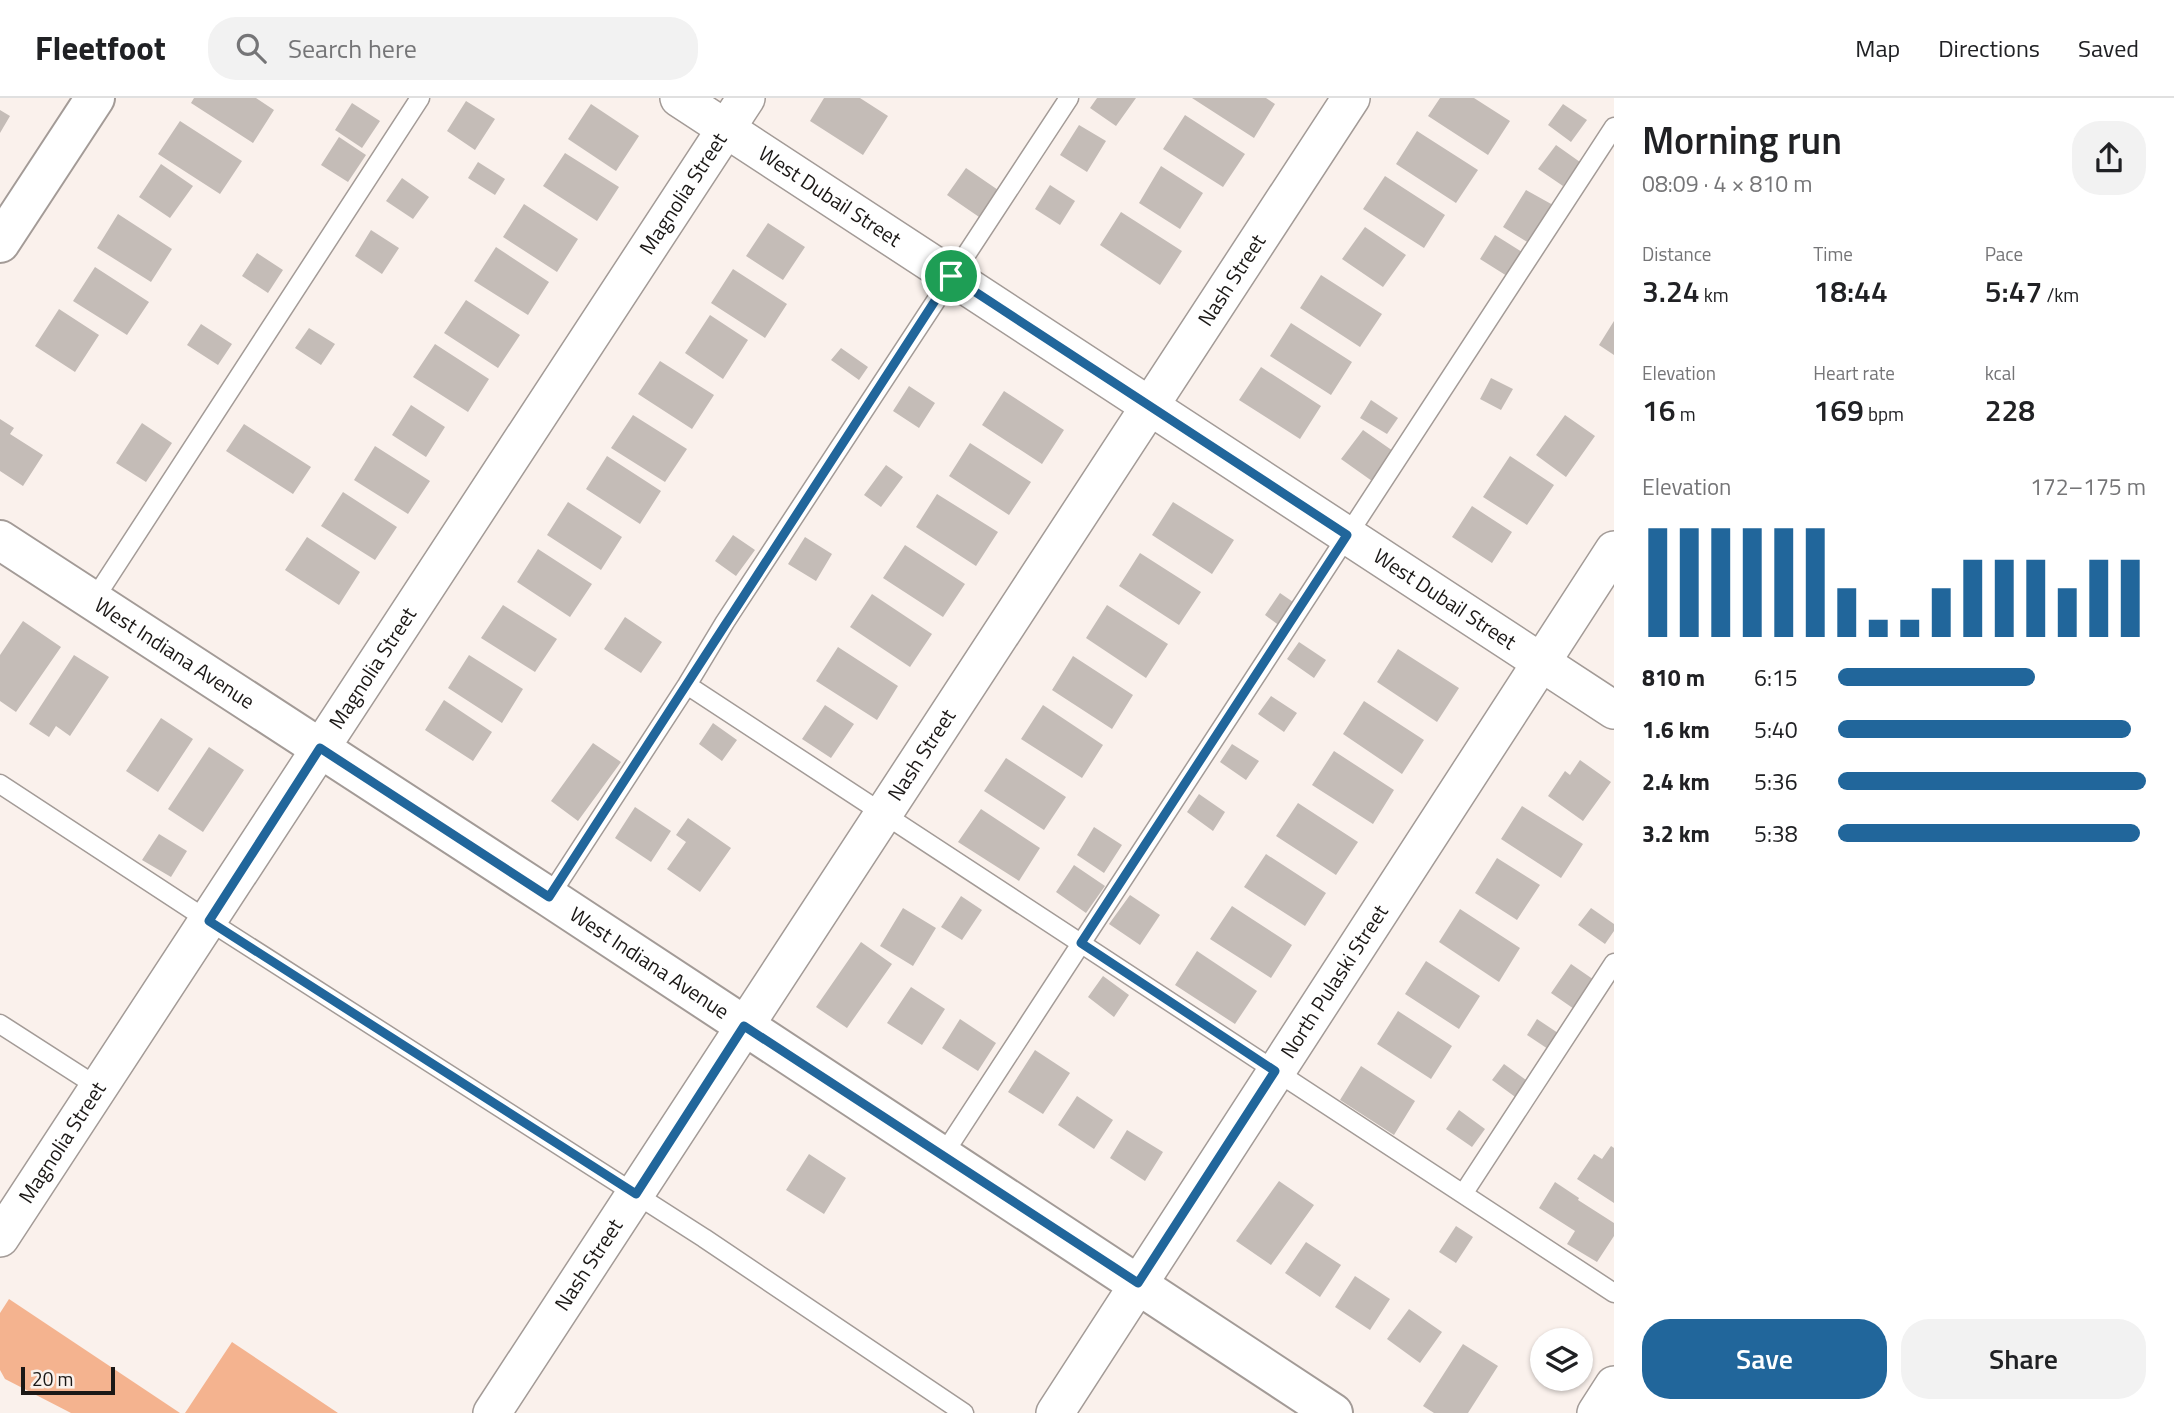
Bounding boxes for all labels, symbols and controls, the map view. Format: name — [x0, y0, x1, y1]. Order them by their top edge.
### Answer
search box — [208, 17, 698, 80]
text: Fleetfoot — [35, 23, 166, 73]
icon: search — [232, 29, 270, 67]
text: Search here — [288, 29, 417, 68]
text: Map — [1855, 30, 1900, 66]
text: Directions — [1938, 30, 2040, 66]
text: Saved — [2078, 30, 2139, 66]
text: Morning run — [1642, 111, 1842, 169]
button: share — [2072, 121, 2146, 195]
street label: Magnolia Street — [631, 125, 735, 261]
street label: West Dubail Street — [752, 137, 909, 255]
text: 08:09 · 4 × 810 m — [1642, 166, 1812, 201]
street label: Nash Street — [1189, 227, 1273, 332]
text: Distance — [1642, 239, 1711, 268]
text: Time — [1813, 239, 1853, 268]
text: Pace — [1985, 239, 2023, 268]
pin — [921, 246, 981, 306]
icon: arrive — [932, 257, 970, 295]
text: 3.24 — [1642, 268, 1700, 314]
text: 18:44 — [1813, 268, 1888, 314]
text: 5:47 — [1985, 268, 2042, 314]
text: km — [1700, 280, 1729, 309]
text: /km — [2042, 280, 2079, 309]
text: Elevation — [1642, 358, 1716, 387]
text: Heart rate — [1813, 358, 1895, 387]
text: kcal — [1985, 358, 2016, 387]
text: 16 — [1642, 387, 1676, 433]
text: 169 — [1813, 387, 1864, 433]
text: 228 — [1985, 387, 2035, 433]
text: m — [1676, 399, 1696, 428]
text: bpm — [1864, 399, 1904, 428]
text: Elevation — [1642, 469, 1731, 504]
text: 172–175 m — [2030, 469, 2146, 504]
street label: West Dubail Street — [1367, 540, 1523, 657]
street label: West Indiana Avenue — [88, 589, 261, 717]
street label: Magnolia Street — [320, 600, 424, 735]
text: 810 m — [1642, 660, 1705, 695]
text: 6:15 — [1754, 660, 1798, 695]
street label: Nash Street — [879, 701, 963, 807]
text: 1.6 km — [1642, 712, 1710, 747]
text: 5:40 — [1754, 712, 1798, 747]
text: 2.4 km — [1642, 764, 1710, 799]
text: 5:36 — [1754, 764, 1798, 799]
text: 3.2 km — [1642, 816, 1710, 851]
text: 5:38 — [1754, 816, 1798, 851]
street label: North Pulaski Street — [1272, 897, 1396, 1064]
street label: West Indiana Avenue — [564, 898, 736, 1027]
street label: Magnolia Street — [10, 1074, 114, 1209]
street label: Nash Street — [546, 1211, 630, 1317]
button: Save — [1642, 1319, 1887, 1399]
button: Share — [1901, 1319, 2146, 1399]
map controls — [1530, 1328, 1593, 1391]
button: layers — [1530, 1328, 1593, 1391]
scale bar — [21, 1364, 116, 1396]
text: 20 m — [32, 1364, 73, 1393]

